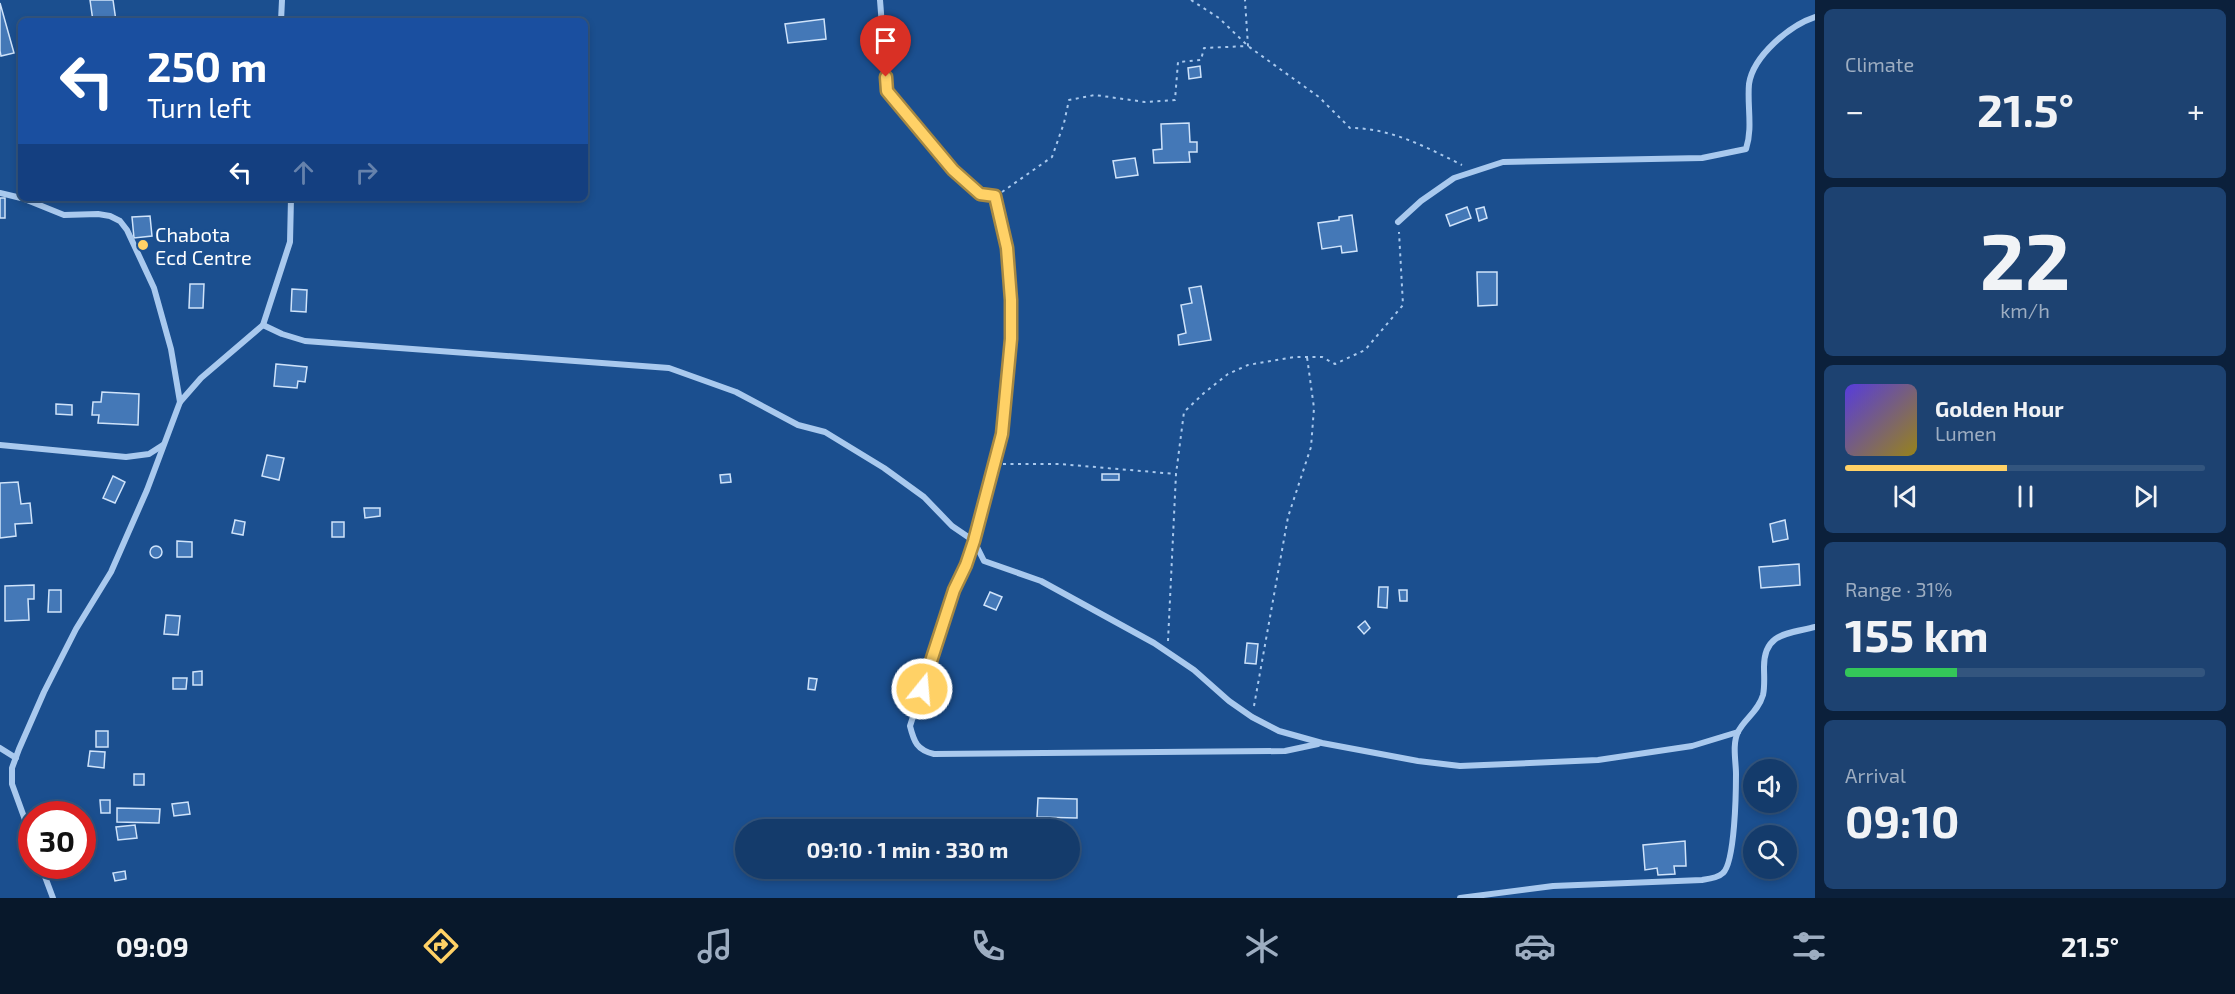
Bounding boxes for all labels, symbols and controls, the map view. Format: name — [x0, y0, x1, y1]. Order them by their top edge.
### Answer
pin — [860, 15, 911, 77]
icon: arrive — [869, 24, 902, 57]
text: 250 m — [147, 40, 267, 90]
icon: left — [48, 42, 126, 120]
text: Climate — [1845, 52, 1914, 76]
text: 21.5° — [1977, 82, 2074, 136]
text: − — [1845, 90, 1864, 130]
text: + — [2187, 90, 2205, 130]
text: Turn left — [147, 91, 251, 123]
icon: left — [224, 156, 257, 189]
icon: ahead — [287, 156, 320, 189]
icon: right — [350, 156, 383, 189]
text: 22 — [1980, 212, 2070, 306]
place label: Chabota Ecd Centre — [155, 222, 252, 269]
marker: Chabota Ecd Centre — [136, 238, 150, 252]
text: km/h — [2000, 298, 2050, 322]
text: Golden Hour — [1935, 395, 2064, 421]
text: Lumen — [1935, 421, 1997, 445]
icon: previous — [1889, 480, 1922, 513]
icon: pause — [2009, 480, 2042, 513]
icon: next — [2129, 480, 2162, 513]
text: Range · 31% — [1845, 577, 1952, 601]
text: 155 km — [1845, 607, 1989, 661]
position arrow — [890, 657, 954, 721]
map controls — [1743, 759, 1797, 879]
button: sound — [1743, 759, 1797, 813]
text: Arrival — [1845, 763, 1906, 787]
text: 09:10 — [1845, 793, 1959, 847]
speed limit sign: 30 — [18, 801, 96, 879]
button: search — [1743, 825, 1797, 879]
text: 09:10 · 1 min · 330 m — [807, 836, 1008, 862]
icon: directions — [420, 925, 462, 967]
icon: music — [694, 925, 736, 967]
icon: phone — [967, 925, 1009, 967]
icon: climate — [1241, 925, 1283, 967]
icon: car — [1514, 925, 1556, 967]
icon: filters — [1788, 925, 1830, 967]
text: 09:09 — [116, 930, 189, 962]
text: 21.5° — [2061, 930, 2119, 962]

